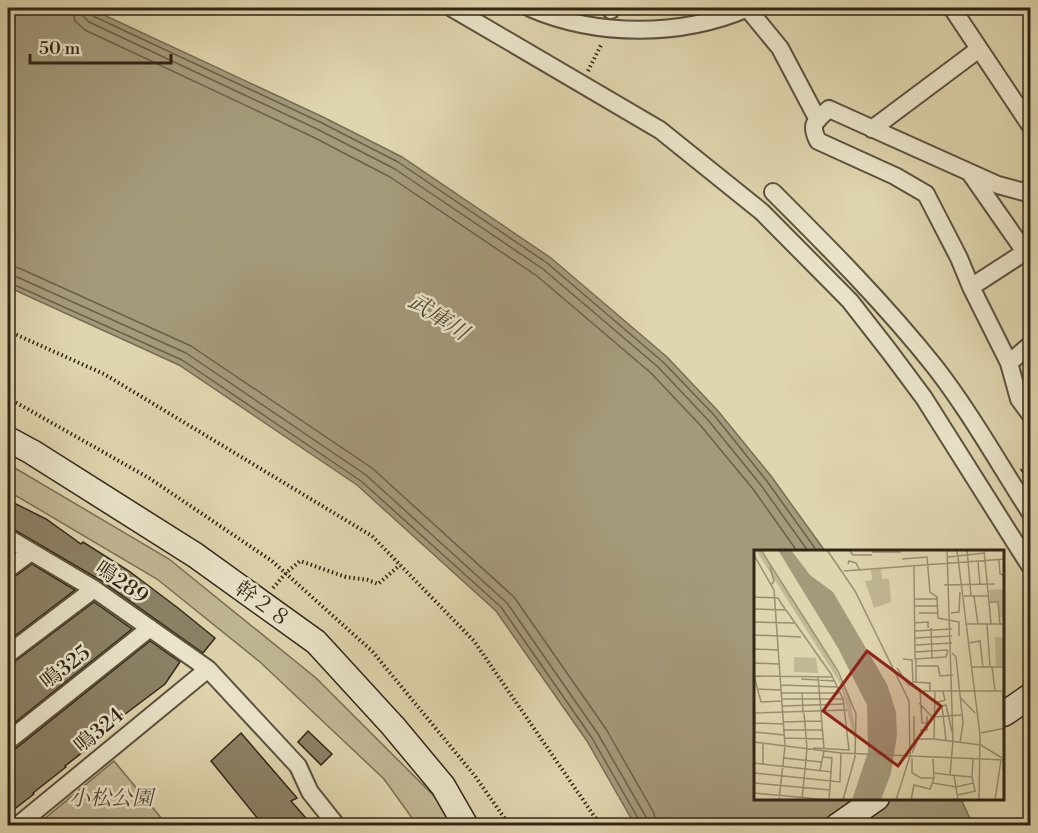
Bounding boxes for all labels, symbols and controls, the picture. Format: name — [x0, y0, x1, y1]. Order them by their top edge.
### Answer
scale bar — [30, 27, 171, 65]
text: 50 m — [39, 37, 81, 60]
water label: 武庫川 — [403, 288, 475, 348]
inset map — [754, 550, 1005, 800]
street label: 鳴289 — [90, 556, 153, 610]
street label: 幹２８ — [229, 576, 296, 634]
street label: 鳴325 — [35, 640, 96, 695]
street label: 鳴324 — [69, 702, 130, 759]
park label: 小松公園 — [69, 786, 156, 812]

